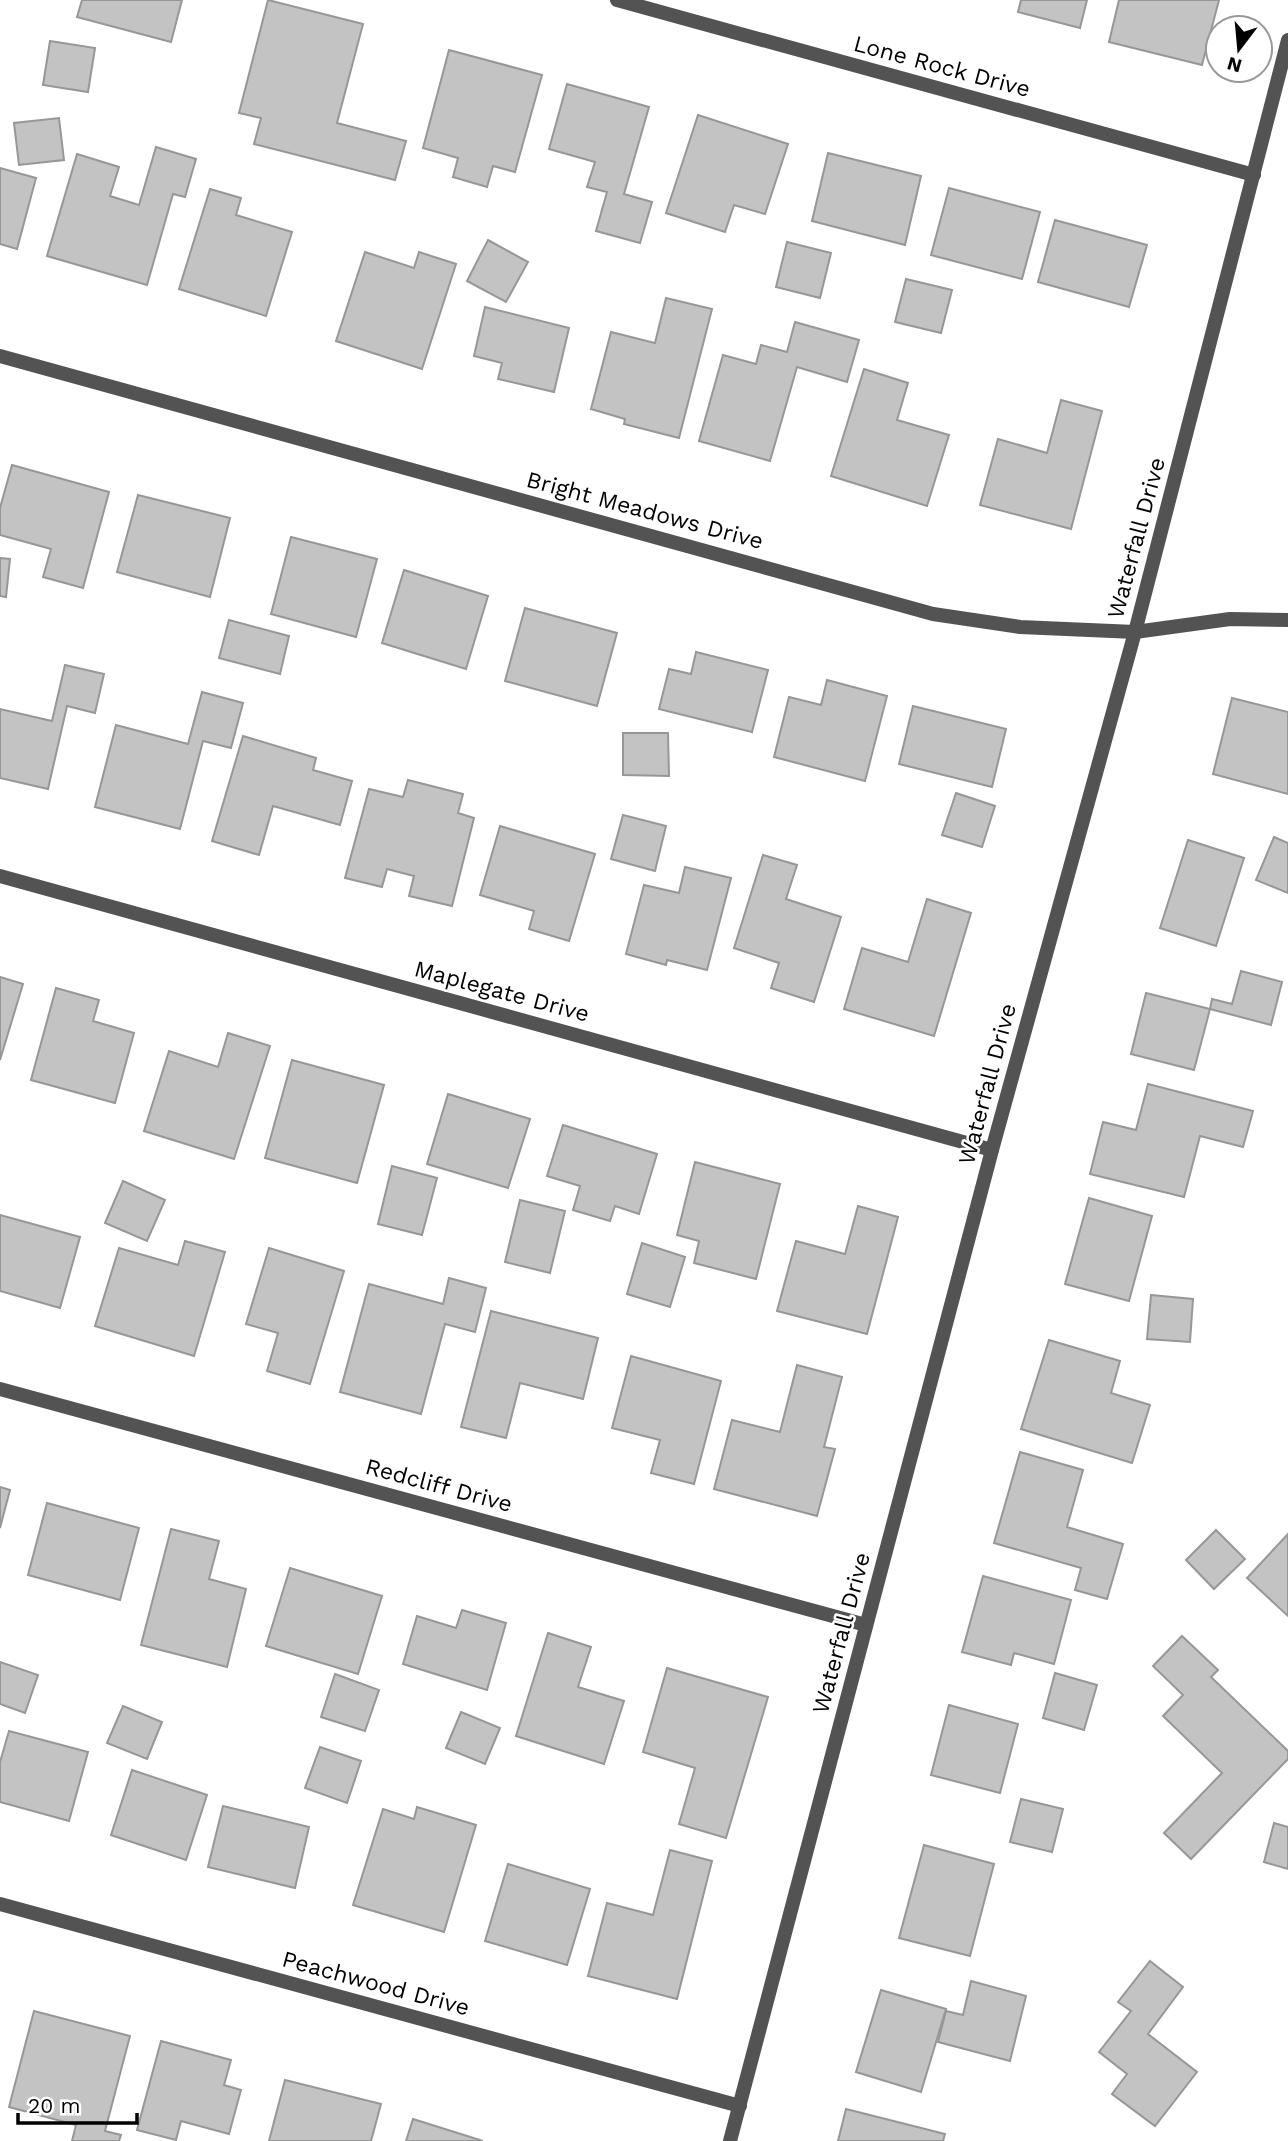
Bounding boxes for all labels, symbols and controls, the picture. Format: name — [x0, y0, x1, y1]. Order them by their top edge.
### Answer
north arrow — [1204, 14, 1274, 84]
street label: Lone Rock Drive — [851, 30, 1033, 103]
text: N — [1225, 52, 1244, 78]
street label: Waterfall Drive — [1102, 455, 1171, 622]
street label: Bright Meadows Drive — [524, 466, 766, 555]
street label: Maplegate Drive — [411, 955, 592, 1028]
street label: Waterfall Drive — [953, 1001, 1022, 1168]
street label: Redcliff Drive — [363, 1453, 515, 1518]
street label: Waterfall Drive — [807, 1550, 876, 1717]
street label: Peachwood Drive — [279, 1945, 473, 2021]
scale bar — [18, 2082, 136, 2126]
text: 20 m — [28, 2093, 80, 2118]

